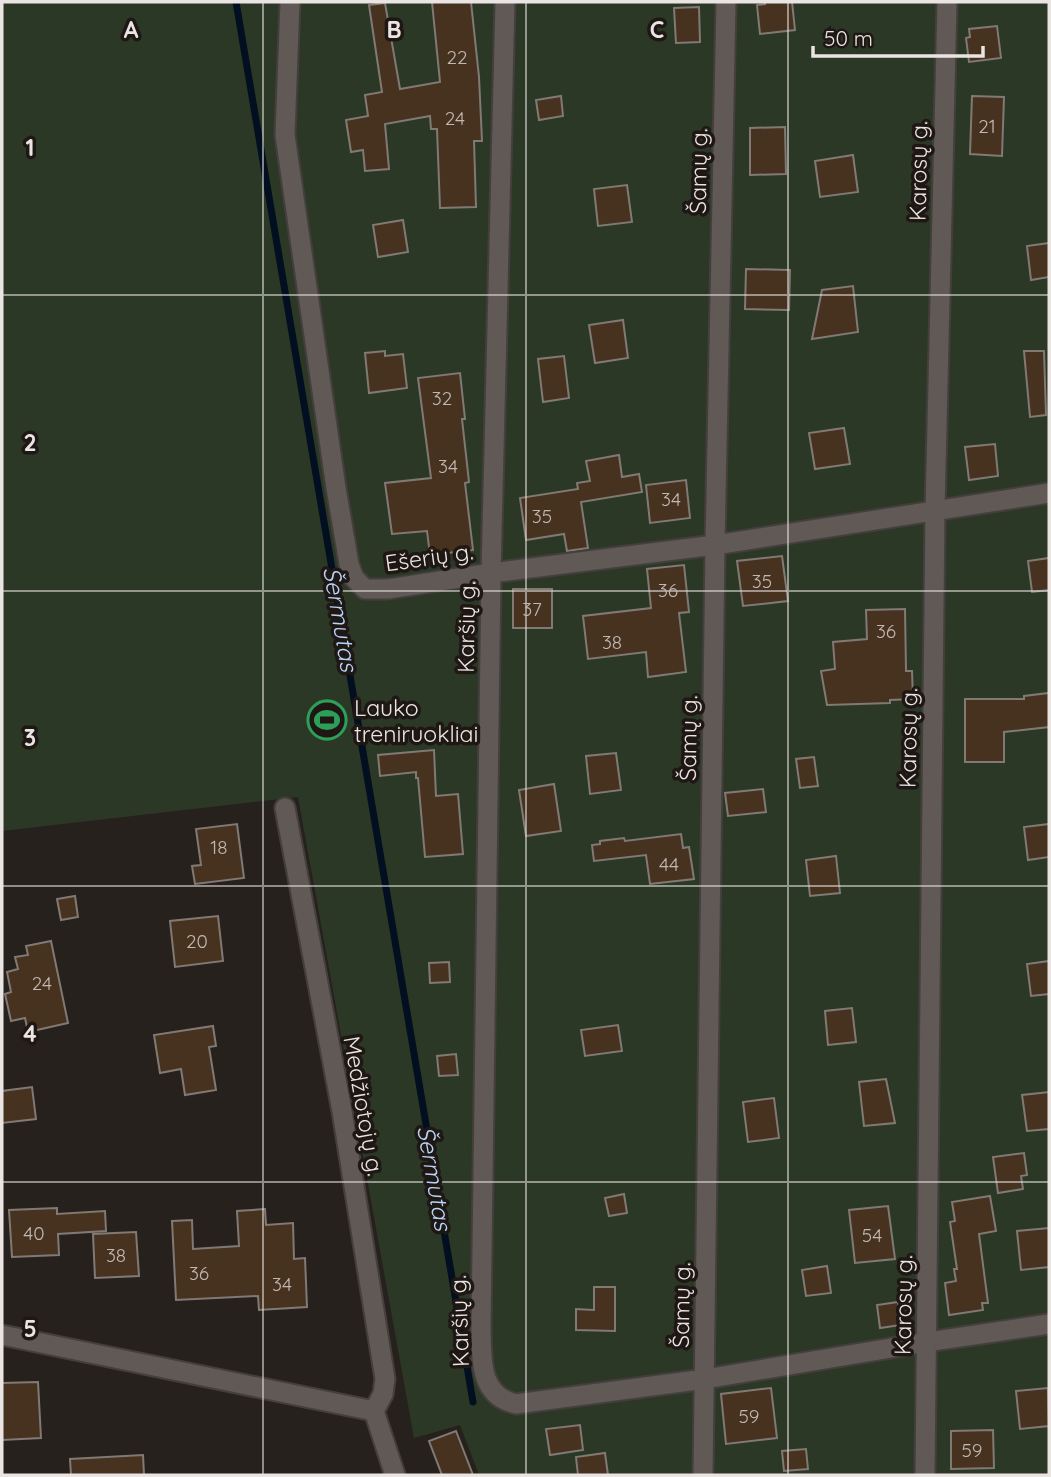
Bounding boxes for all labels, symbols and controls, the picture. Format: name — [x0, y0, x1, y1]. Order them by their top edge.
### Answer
scale bar — [813, 14, 983, 58]
text: A — [124, 15, 139, 44]
text: B — [386, 15, 402, 44]
text: C — [650, 15, 664, 44]
text: 50 m — [824, 25, 873, 51]
house number: 22 — [446, 45, 468, 69]
house number: 24 — [445, 106, 465, 130]
house number: 21 — [978, 114, 996, 138]
street label: Karosų g. — [903, 121, 933, 221]
street label: Šamų g. — [683, 128, 713, 214]
text: 1 — [26, 133, 34, 162]
house number: 32 — [432, 386, 452, 410]
text: 2 — [23, 428, 37, 457]
house number: 34 — [438, 454, 458, 478]
house number: 34 — [661, 487, 681, 511]
house number: 35 — [532, 504, 552, 528]
street label: Ešerių g. — [383, 536, 475, 578]
water label: Šermutas — [317, 564, 365, 675]
house number: 35 — [752, 569, 772, 593]
house number: 36 — [658, 578, 678, 602]
street label: Karšių g. — [451, 581, 481, 673]
house number: 37 — [522, 597, 542, 621]
house number: 36 — [876, 619, 896, 643]
house number: 38 — [602, 630, 622, 654]
street label: Karosų g. — [893, 688, 923, 788]
place label: Lauko treniruokliai — [354, 693, 478, 748]
street label: Šamų g. — [673, 695, 703, 781]
sports icon: Lauko treniruokliai — [306, 699, 348, 741]
text: 3 — [24, 723, 36, 752]
house number: 18 — [210, 835, 228, 859]
house number: 44 — [659, 852, 679, 876]
house number: 20 — [186, 929, 208, 953]
house number: 24 — [32, 971, 52, 995]
text: 4 — [23, 1019, 37, 1048]
street label: Medžiotojų g. — [337, 1034, 391, 1178]
water label: Šermutas — [411, 1123, 459, 1234]
house number: 40 — [23, 1221, 45, 1245]
house number: 54 — [862, 1223, 882, 1247]
house number: 38 — [106, 1243, 126, 1267]
street label: Karosų g. — [888, 1255, 918, 1355]
house number: 36 — [189, 1261, 209, 1285]
street label: Šamų g. — [666, 1262, 696, 1348]
house number: 34 — [272, 1272, 292, 1296]
street label: Karšių g. — [443, 1275, 475, 1367]
text: 5 — [23, 1314, 37, 1343]
house number: 59 — [739, 1404, 759, 1428]
house number: 59 — [962, 1438, 982, 1462]

